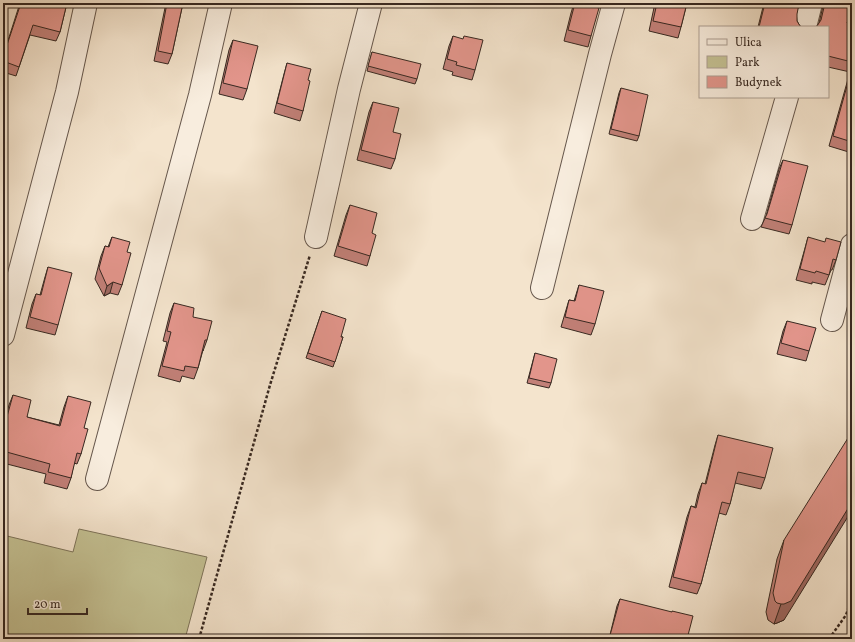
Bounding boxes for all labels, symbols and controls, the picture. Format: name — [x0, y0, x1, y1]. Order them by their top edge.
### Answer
legend — [699, 26, 829, 98]
text: Ulica — [735, 35, 762, 51]
text: Park — [735, 55, 760, 71]
text: Budynek — [735, 75, 782, 91]
scale bar — [28, 590, 87, 616]
text: 20 m — [34, 597, 61, 613]

